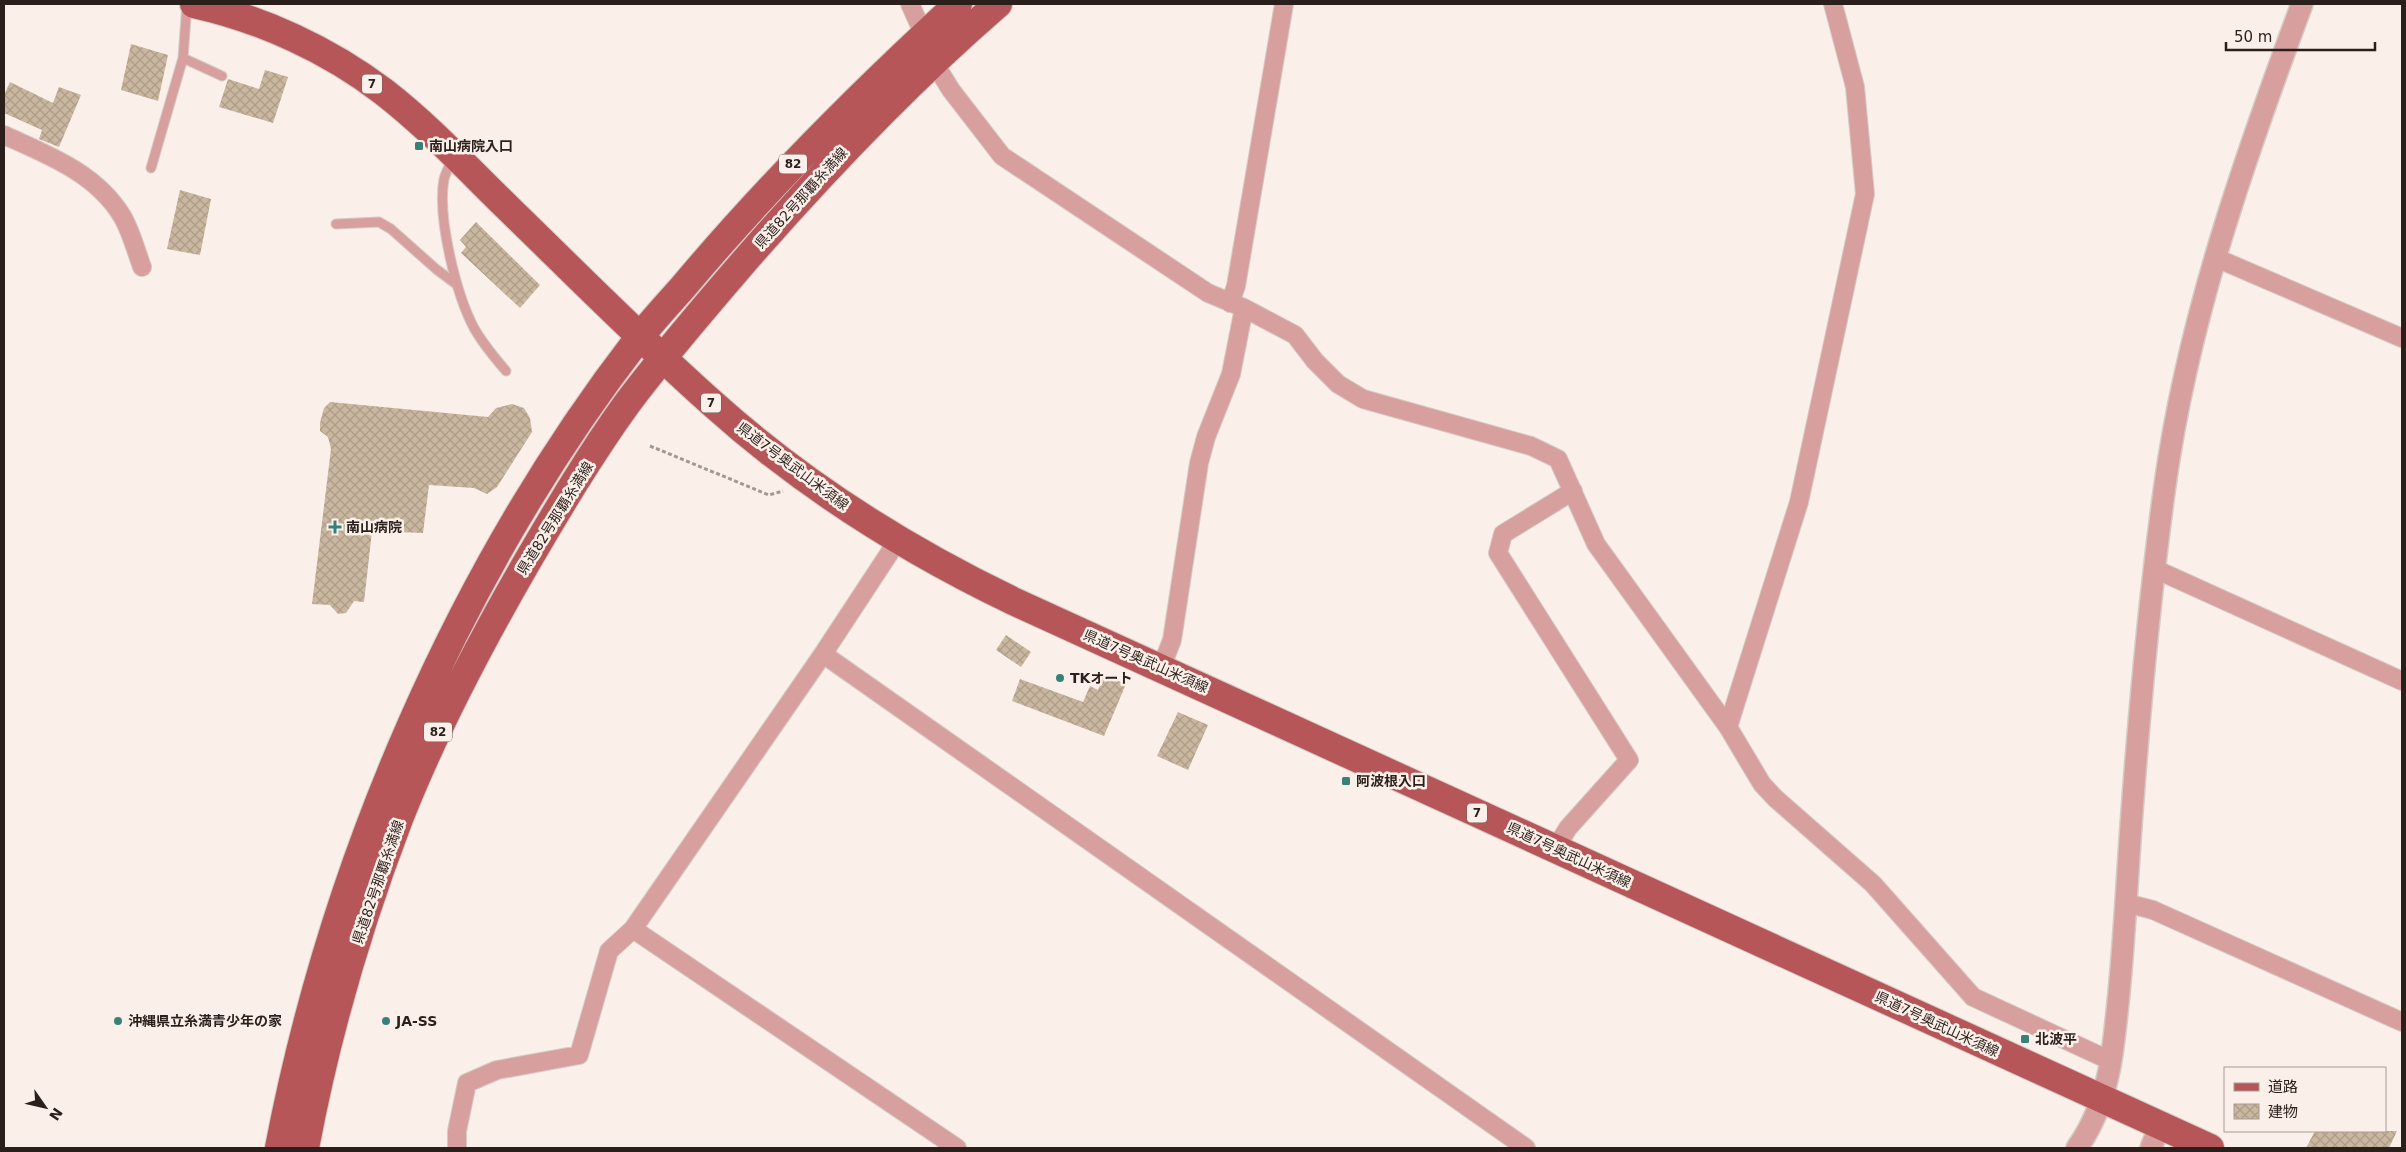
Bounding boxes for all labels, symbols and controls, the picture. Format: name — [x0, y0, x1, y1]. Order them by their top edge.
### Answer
scale bar — [2226, 20, 2375, 52]
text: 50 m — [2234, 28, 2272, 46]
road number: 7 — [362, 74, 382, 94]
place label: 南山病院入口 — [429, 138, 513, 154]
marker: 南山病院入口 — [413, 140, 425, 152]
street label: 県道82号那覇糸満線 — [752, 144, 850, 252]
road number: 82 — [779, 154, 807, 173]
road number: 7 — [701, 393, 721, 412]
street label: 県道7号奥武山米須線 — [734, 419, 852, 513]
street label: 県道82号那覇糸満線 — [514, 459, 596, 577]
place label: 南山病院 — [346, 519, 402, 535]
marker: 南山病院 — [328, 520, 342, 534]
street label: 県道7号奥武山米須線 — [1081, 626, 1211, 696]
place label: TKオート — [1070, 670, 1132, 686]
marker: TKオート — [1054, 672, 1066, 684]
road number: 82 — [424, 722, 452, 742]
place label: 阿波根入口 — [1356, 773, 1426, 789]
marker: 阿波根入口 — [1340, 775, 1352, 787]
road number: 7 — [1467, 804, 1487, 822]
street label: 県道82号那覇糸満線 — [349, 818, 407, 946]
street label: 県道7号奥武山米須線 — [1504, 819, 1634, 891]
street label: 県道7号奥武山米須線 — [1872, 988, 2002, 1060]
place label: 沖縄県立糸満青少年の家 — [128, 1013, 282, 1029]
place label: JA-SS — [395, 1013, 437, 1029]
marker: 沖縄県立糸満青少年の家 — [112, 1015, 124, 1027]
marker: JA-SS — [380, 1015, 392, 1027]
place label: 北波平 — [2035, 1031, 2077, 1047]
marker: 北波平 — [2019, 1033, 2031, 1045]
legend — [2224, 1067, 2386, 1132]
text: 道路 — [2268, 1078, 2298, 1096]
north arrow — [20, 1082, 70, 1132]
text: 建物 — [2268, 1103, 2298, 1121]
text: N — [46, 1105, 66, 1124]

